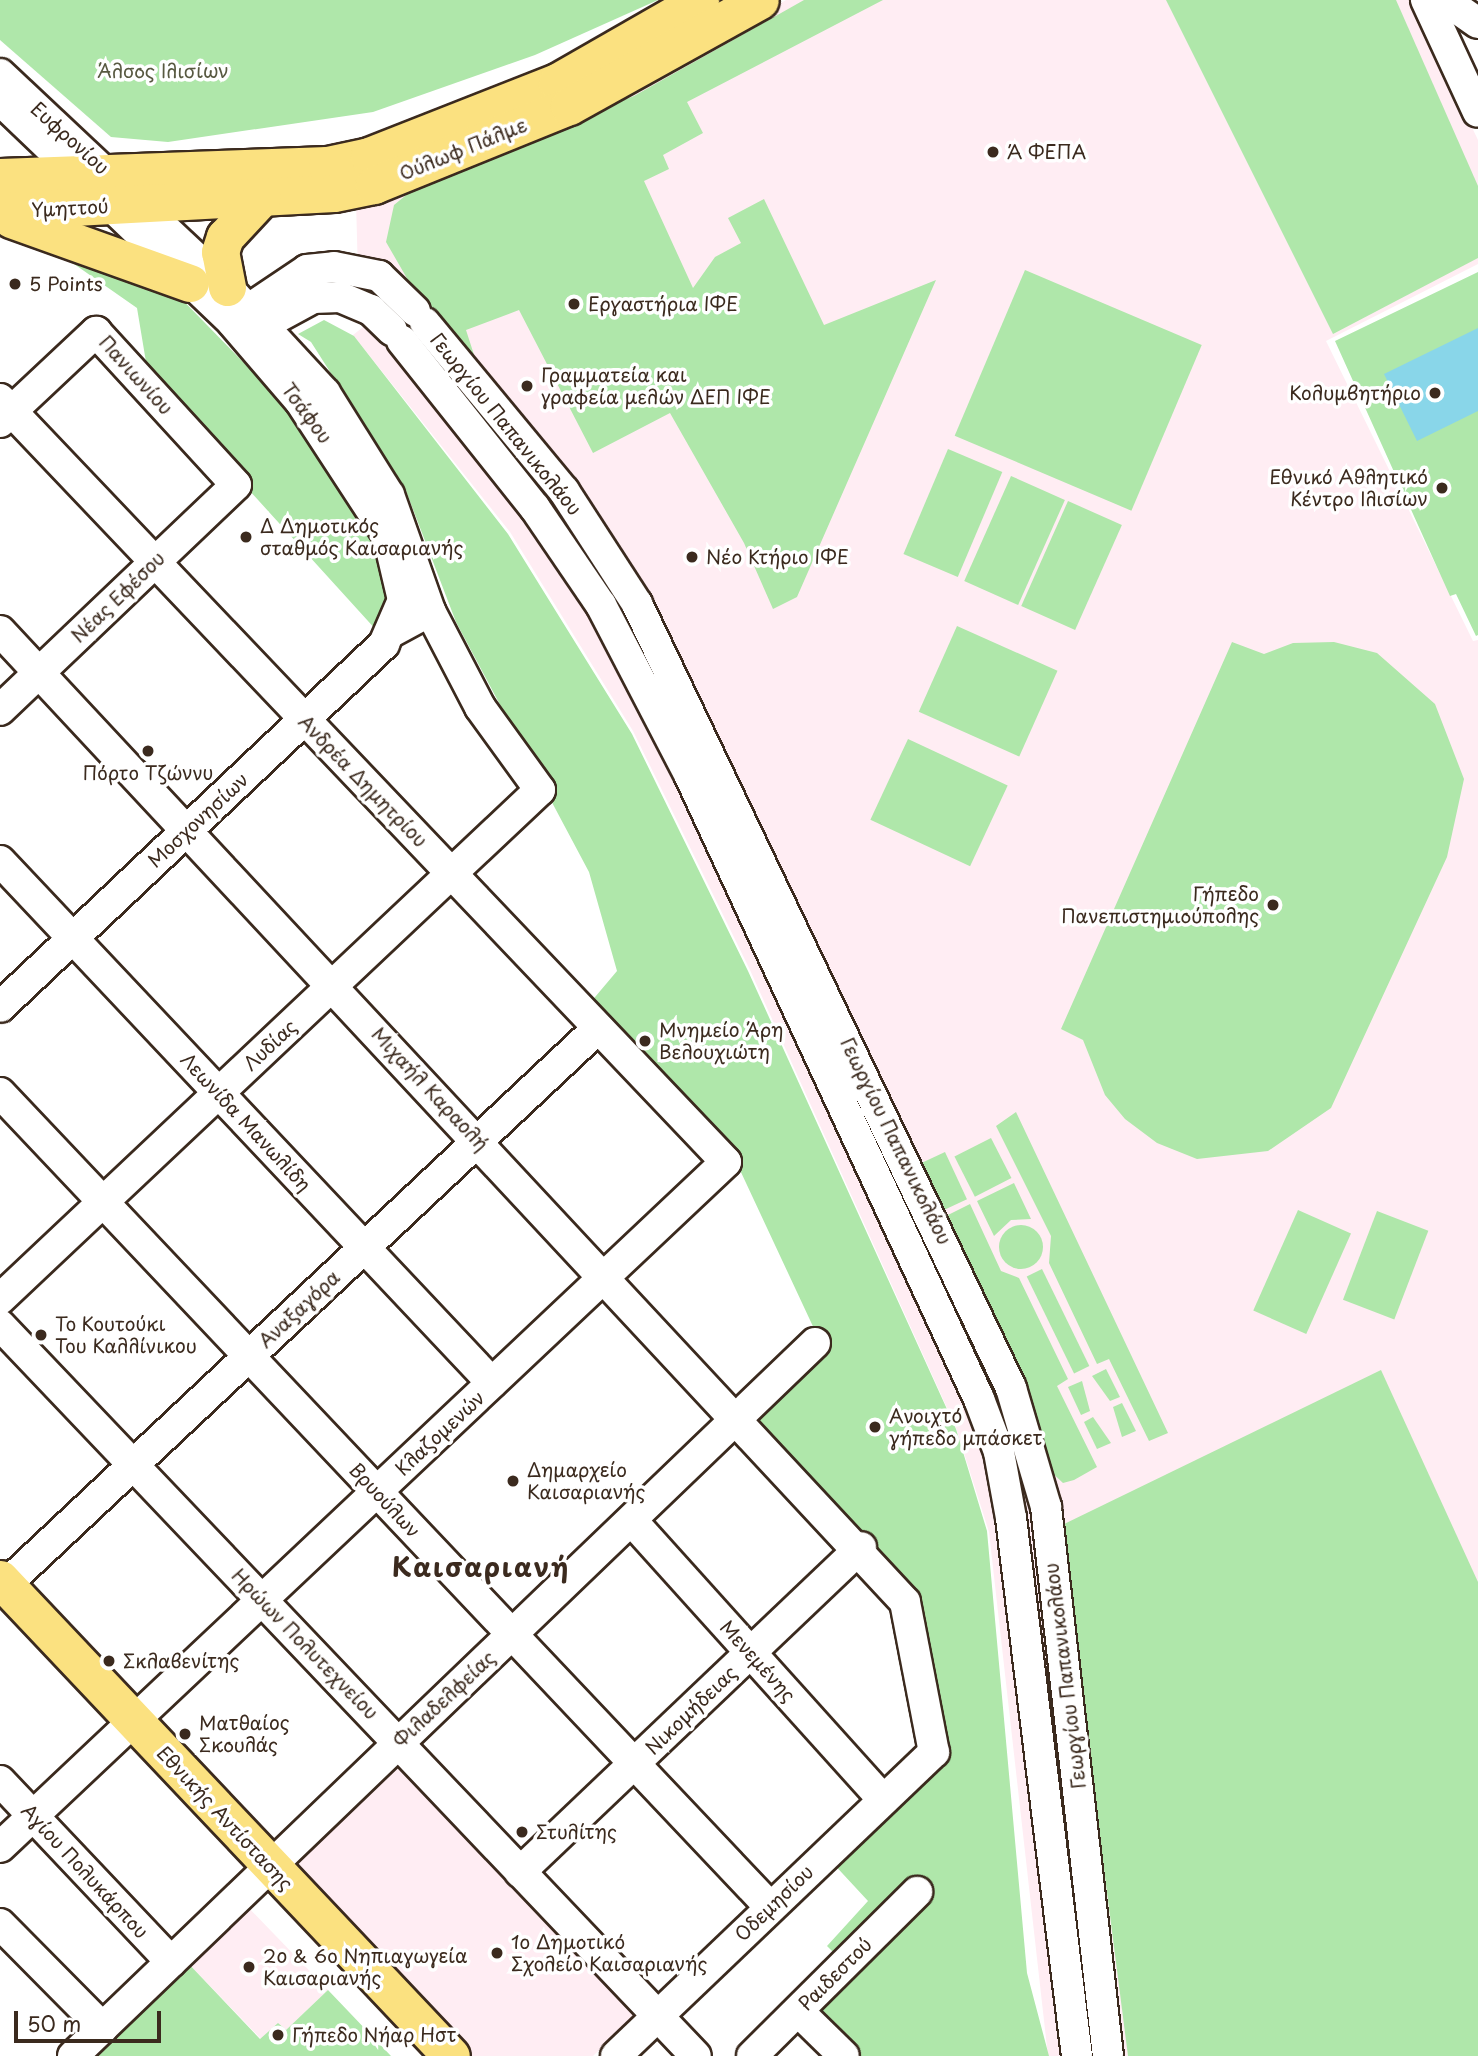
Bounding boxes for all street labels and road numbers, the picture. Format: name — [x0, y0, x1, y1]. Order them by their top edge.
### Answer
street label: Ευφρονίου — [26, 97, 114, 179]
street label: Ούλωφ Πάλμε — [396, 113, 530, 185]
street label: Υμηττού — [31, 195, 109, 221]
street label: Γεωργίου Παπανικολάου — [426, 328, 586, 520]
street label: Πανιωνίου — [95, 331, 177, 419]
street label: Τσάφου — [277, 378, 337, 448]
street label: Νέας Εφέσου — [66, 547, 170, 647]
street label: Ανδρέα Δημητρίου — [294, 710, 432, 852]
street label: Μοσχονησίων — [143, 768, 253, 872]
street label: Λυδίας — [239, 1015, 301, 1075]
street label: Μιχαήλ Καραολή — [367, 1023, 493, 1155]
street label: Γεωργίου Παπανικολάου — [836, 1034, 956, 1248]
street label: Λεωνίδα Μανωλίδη — [176, 1048, 316, 1196]
street label: Αναξαγόρα — [254, 1266, 344, 1352]
street label: Κλαζομενών — [391, 1386, 489, 1480]
street label: Βρυούλων — [345, 1458, 425, 1542]
street label: Γεωργίου Παπανικολάου — [1040, 1562, 1090, 1790]
street label: Ηρώων Πολυτεχνείου — [227, 1564, 383, 1724]
street label: Μενεμένης — [716, 1616, 800, 1706]
street label: Φιλαδελφείας — [388, 1646, 500, 1752]
street label: Νικομήδειας — [641, 1661, 741, 1759]
street label: Εθνικής Αντίστασης — [152, 1741, 298, 1895]
street label: Αγίου Πολυκάρπου — [17, 1799, 153, 1943]
street label: Οδεμησίου — [730, 1860, 818, 1946]
street label: Ραιδεστού — [794, 1933, 876, 2015]

